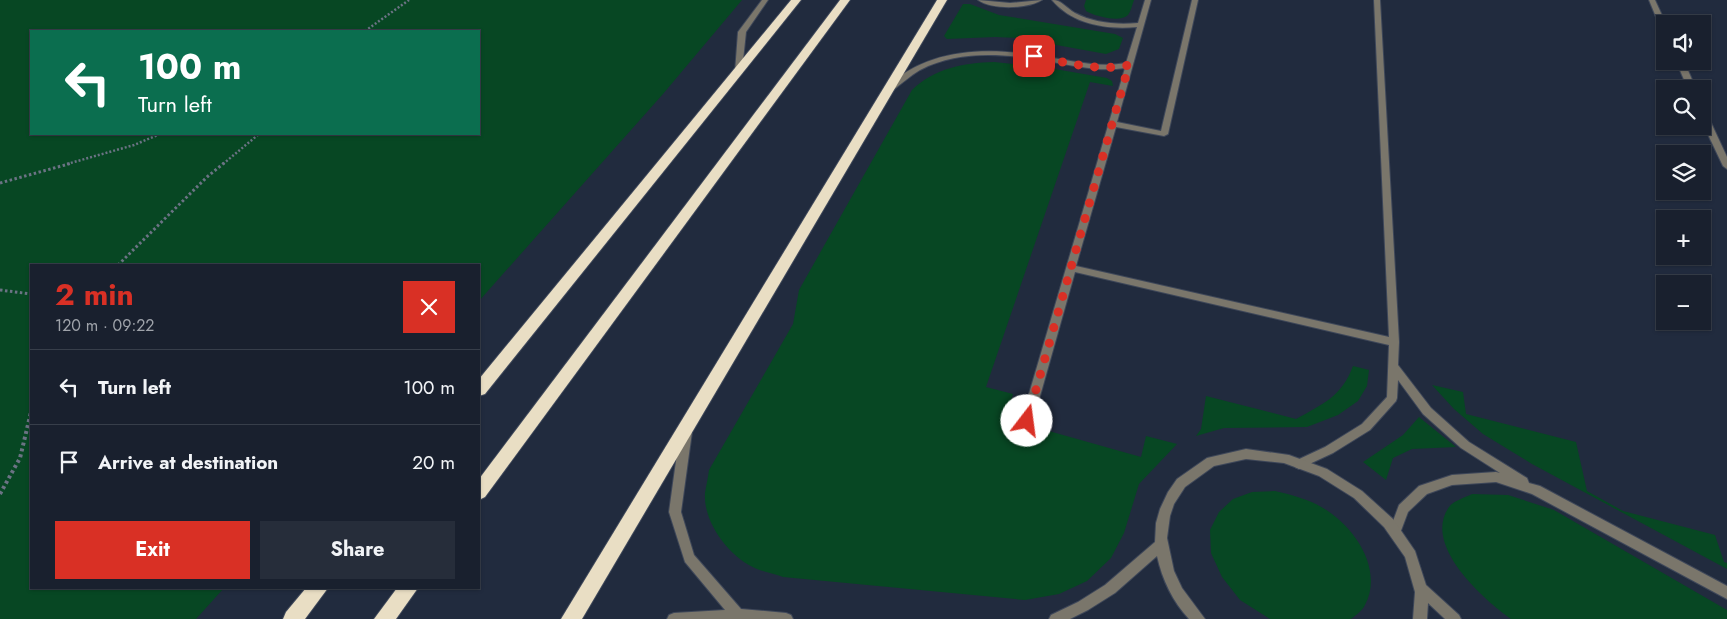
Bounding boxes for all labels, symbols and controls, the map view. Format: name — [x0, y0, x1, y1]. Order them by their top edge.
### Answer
map controls — [1656, 15, 1711, 330]
button: sound — [1656, 15, 1711, 70]
pin — [1013, 35, 1055, 77]
text: 100 m — [138, 42, 241, 92]
icon: arrive — [1020, 42, 1048, 70]
icon: left — [55, 50, 120, 115]
button: search — [1656, 80, 1711, 135]
text: Turn left — [138, 88, 212, 120]
button: layers — [1656, 145, 1711, 200]
button: + — [1656, 210, 1711, 265]
text: 2 min — [55, 273, 134, 316]
button: − — [1656, 275, 1711, 330]
button: close — [403, 281, 455, 333]
text: 120 m · 09:22 — [55, 314, 154, 337]
icon: left — [55, 373, 83, 401]
text: Turn left — [98, 374, 171, 401]
text: 100 m — [403, 374, 455, 401]
position arrow — [1000, 394, 1052, 446]
icon: arrive — [55, 448, 83, 476]
text: Arrive at destination — [98, 449, 278, 476]
text: 20 m — [412, 449, 455, 476]
button: Exit — [55, 521, 250, 579]
button: Share — [260, 521, 455, 579]

